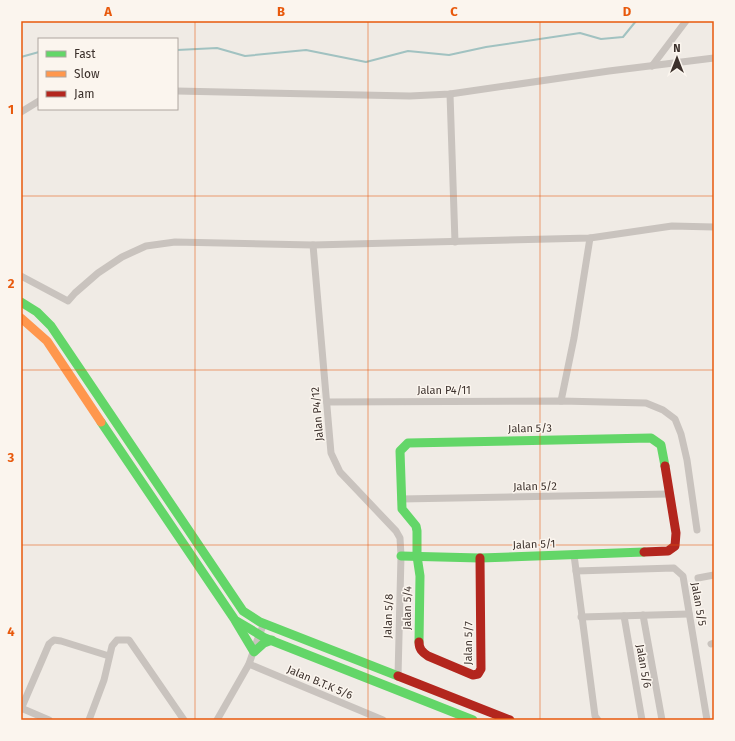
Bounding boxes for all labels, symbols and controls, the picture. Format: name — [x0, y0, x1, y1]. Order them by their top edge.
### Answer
text: A — [103, 4, 112, 19]
text: B — [277, 4, 285, 19]
text: C — [450, 4, 458, 19]
text: D — [623, 4, 632, 19]
legend — [38, 38, 178, 110]
north arrow — [657, 38, 697, 78]
text: N — [673, 42, 681, 55]
text: Fast — [74, 47, 96, 61]
text: Slow — [74, 67, 100, 81]
text: Jam — [74, 87, 94, 101]
text: 1 — [8, 102, 14, 117]
text: 2 — [8, 276, 15, 291]
street label: Jalan P4/11 — [417, 384, 471, 397]
street label: Jalan P4/12 — [309, 386, 326, 442]
street label: Jalan 5/3 — [508, 422, 552, 435]
text: 3 — [7, 450, 15, 465]
street label: Jalan 5/2 — [513, 480, 557, 493]
street label: Jalan 5/1 — [512, 537, 556, 552]
street label: Jalan 5/5 — [688, 581, 709, 627]
street label: Jalan 5/4 — [401, 586, 414, 630]
street label: Jalan 5/8 — [381, 594, 396, 639]
street label: Jalan 5/7 — [462, 621, 475, 665]
text: 4 — [7, 624, 15, 639]
street label: Jalan 5/6 — [633, 643, 654, 689]
street label: Jalan B.T.K 5/6 — [285, 663, 355, 702]

